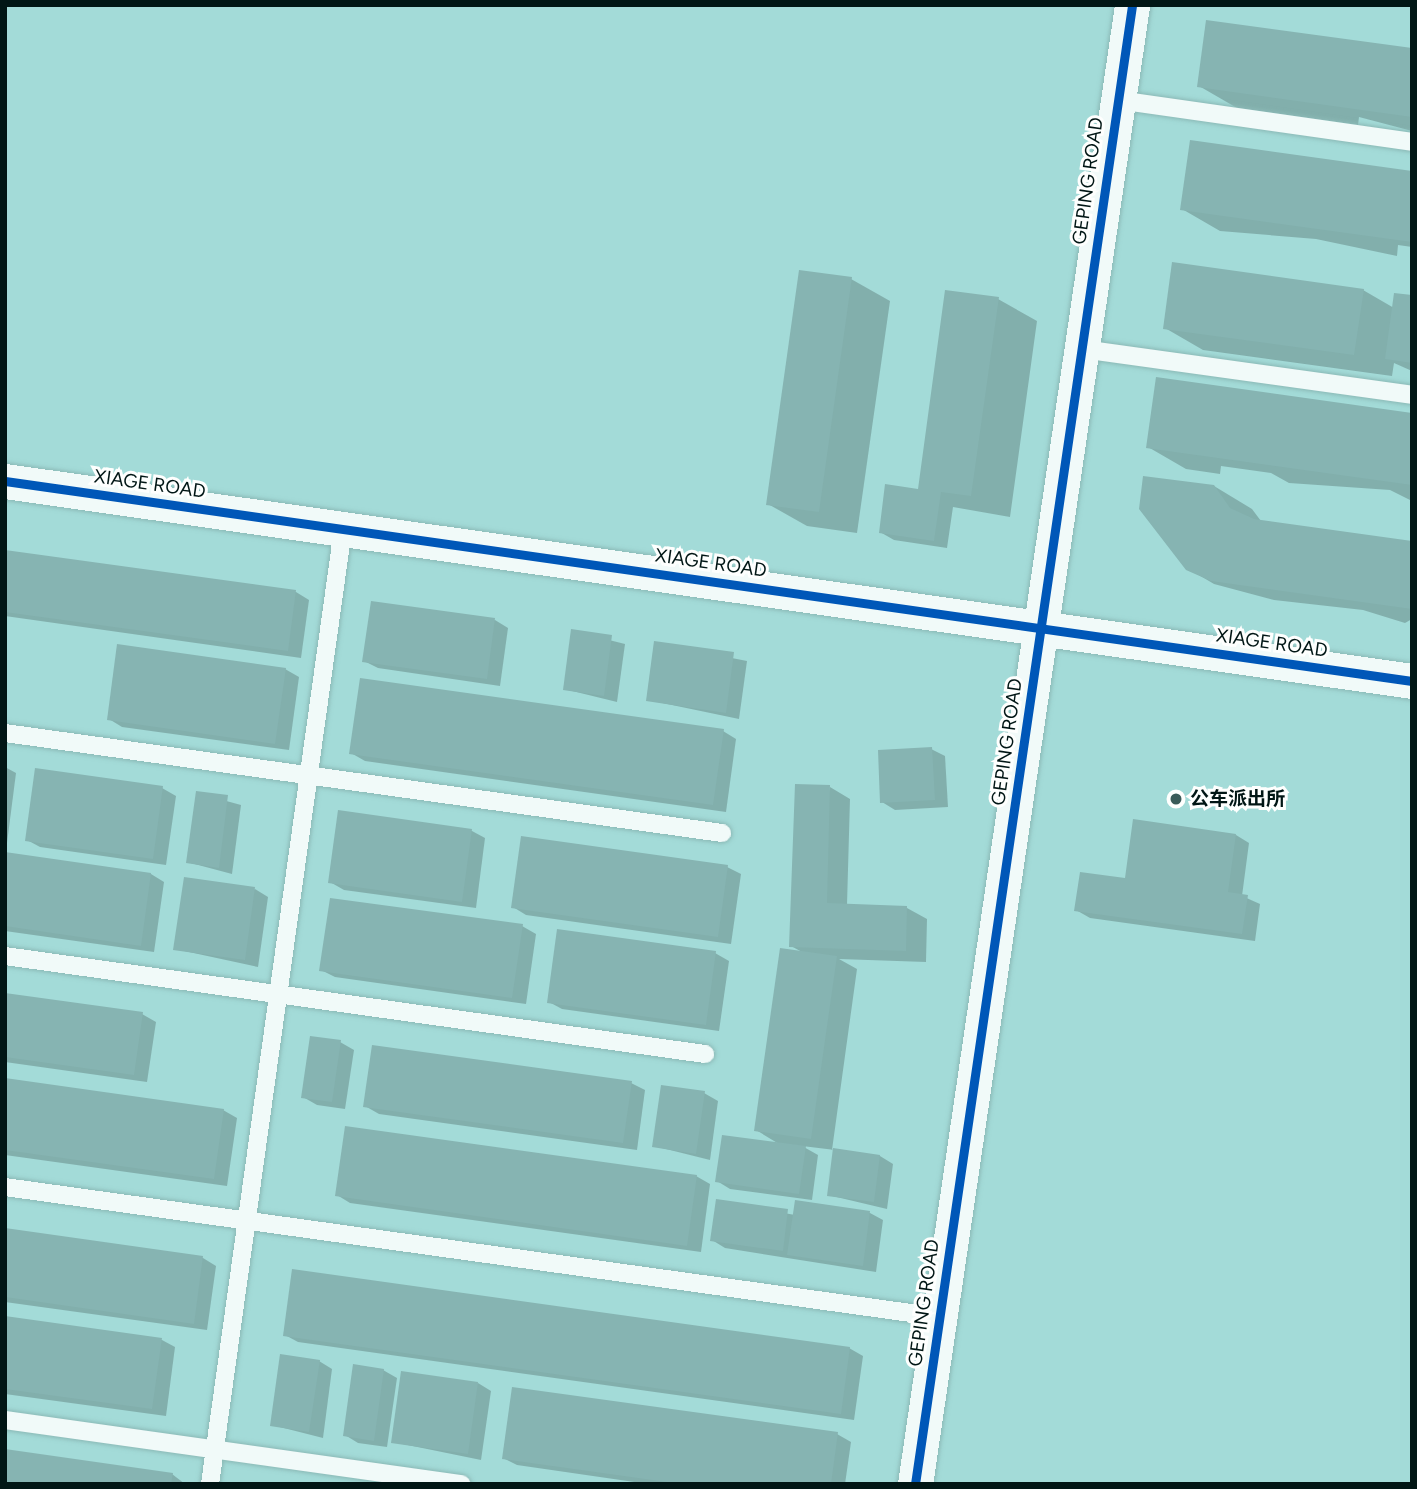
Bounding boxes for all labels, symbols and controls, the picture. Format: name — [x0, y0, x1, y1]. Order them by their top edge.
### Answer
street label: GEPING ROAD — [1068, 116, 1108, 246]
street label: XIAGE ROAD — [93, 465, 207, 503]
street label: XIAGE ROAD — [654, 544, 768, 582]
street label: XIAGE ROAD — [1215, 624, 1329, 662]
street label: GEPING ROAD — [987, 677, 1027, 807]
place label: 公车派出所 — [1190, 788, 1285, 810]
marker: 公车派出所 — [1168, 791, 1184, 807]
street label: GEPING ROAD — [904, 1238, 944, 1368]

